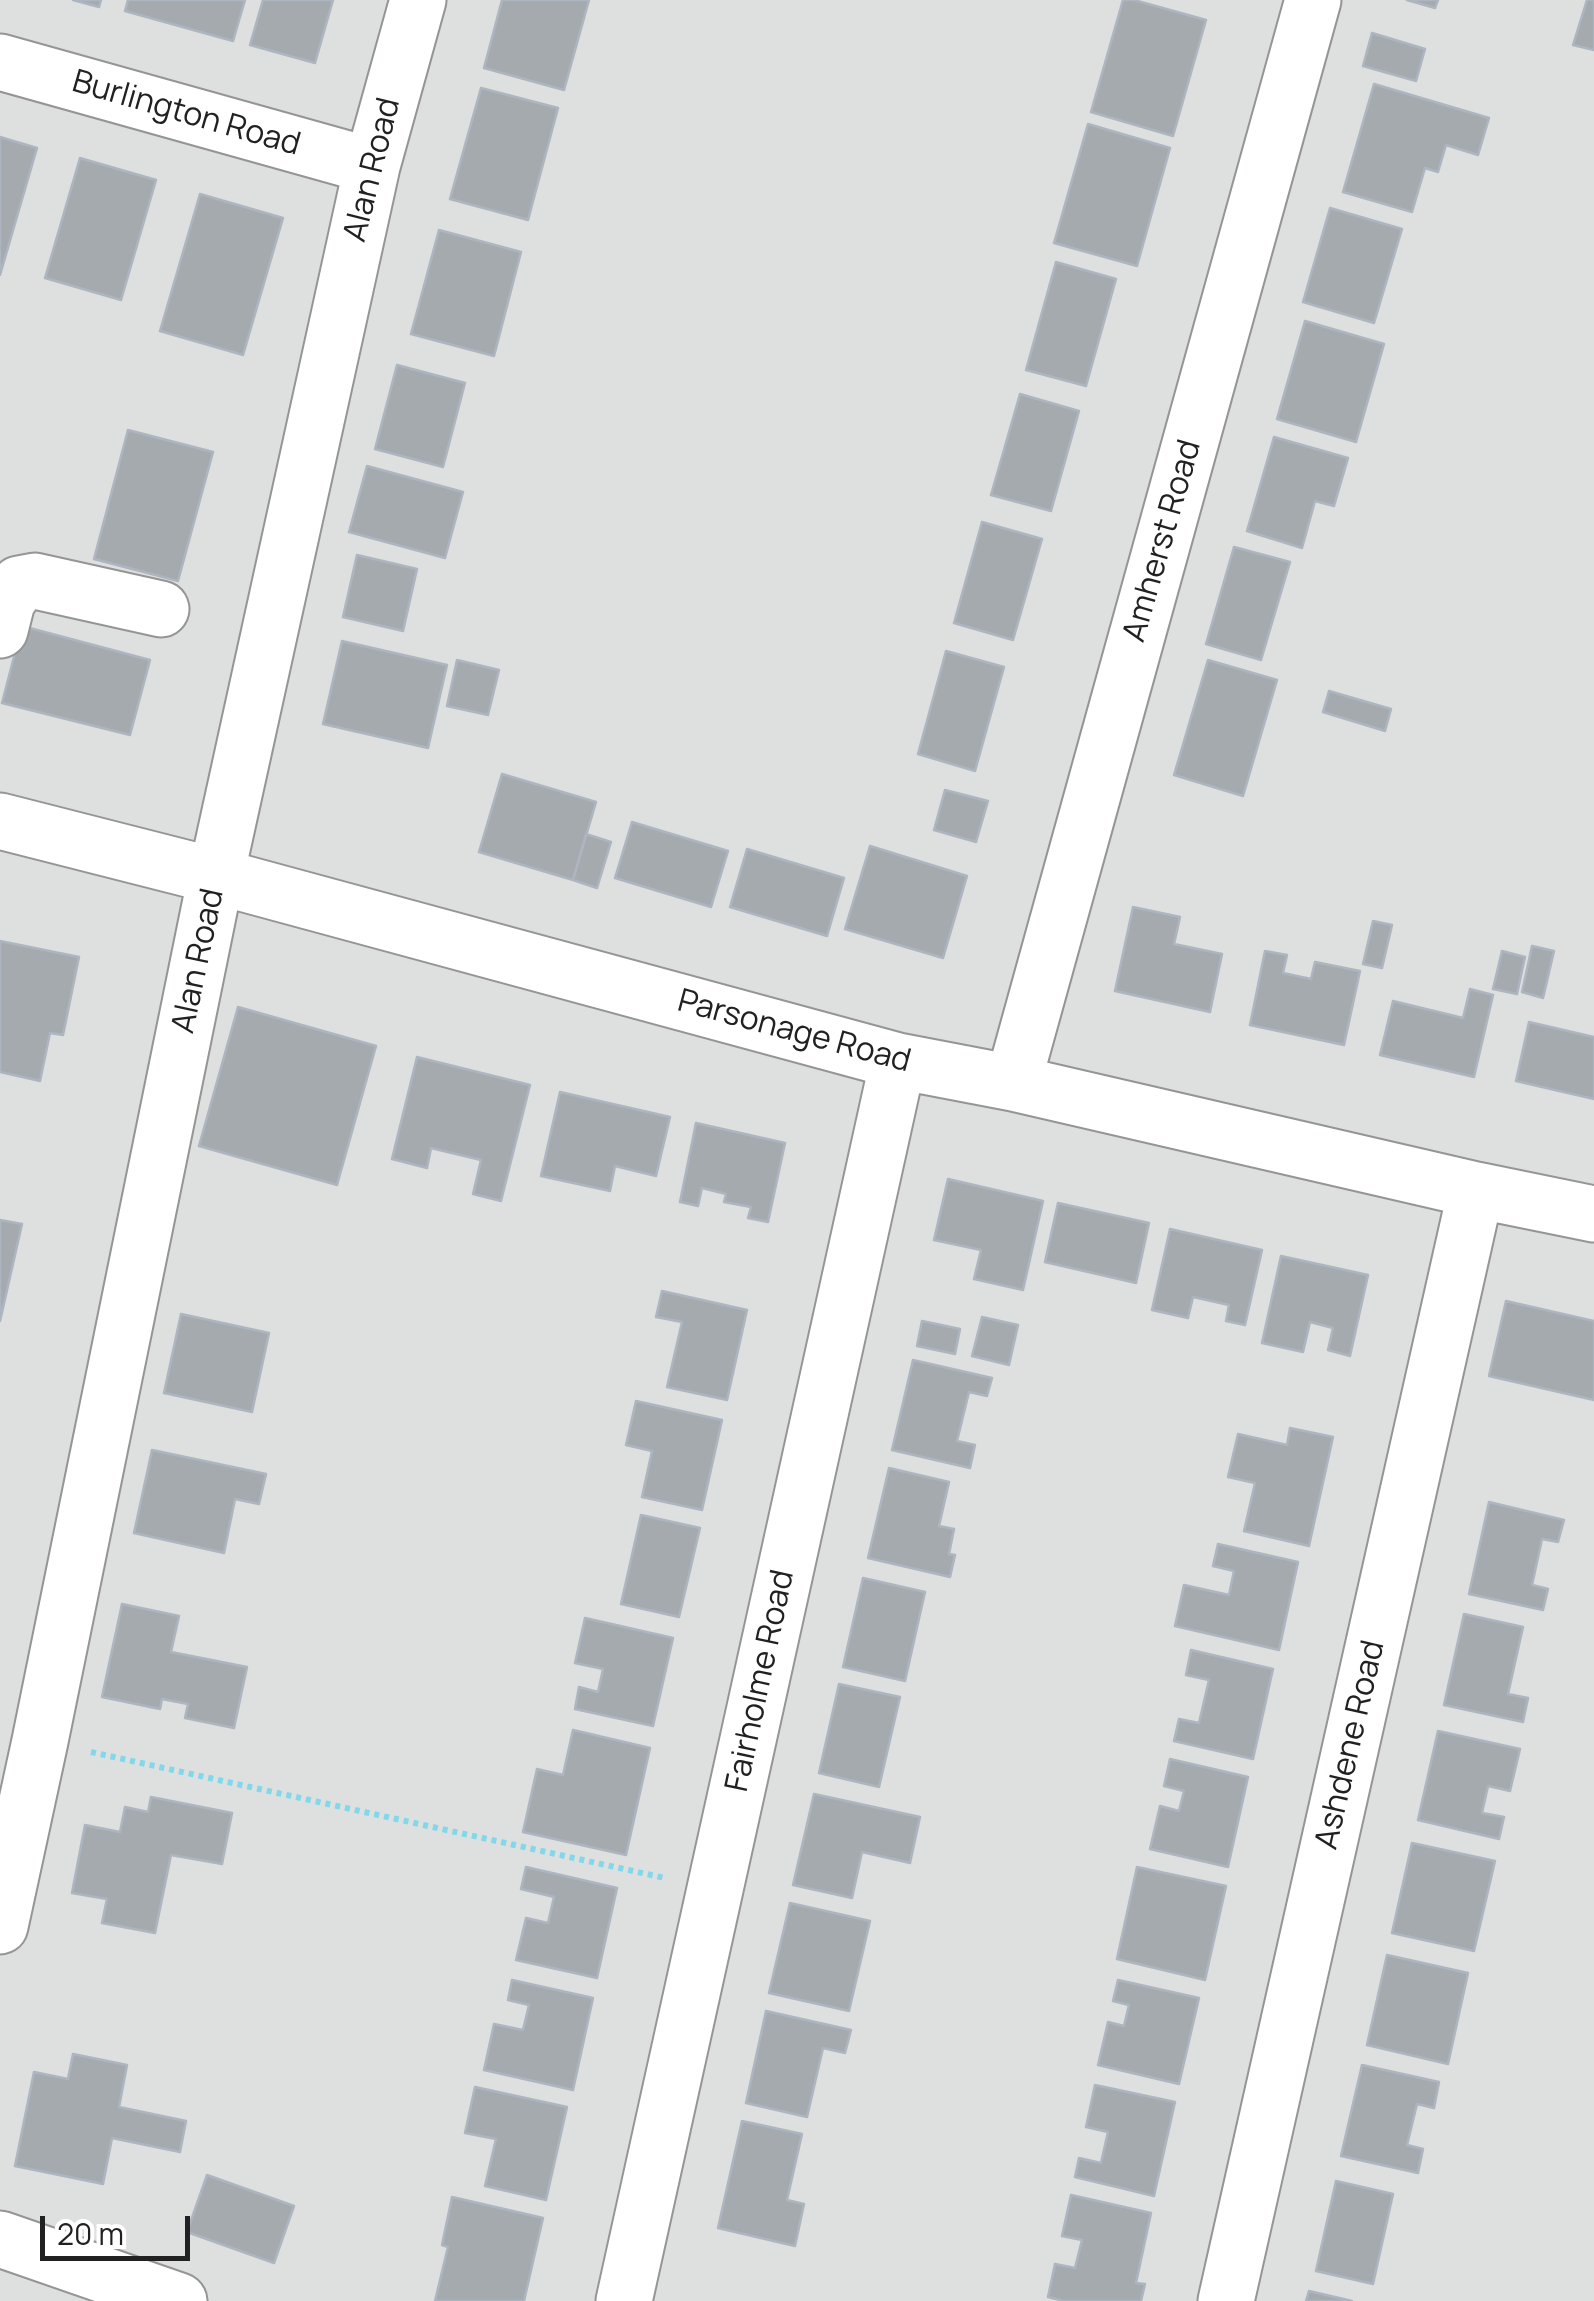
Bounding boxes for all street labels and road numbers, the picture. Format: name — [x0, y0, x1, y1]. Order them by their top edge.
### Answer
street label: Burlington Road — [68, 63, 304, 165]
street label: Alan Road — [337, 94, 409, 246]
street label: Amherst Road — [1116, 436, 1210, 646]
street label: Alan Road — [165, 885, 233, 1037]
street label: Parsonage Road — [673, 982, 915, 1082]
street label: Fairholme Road — [719, 1567, 803, 1795]
street label: Ashdene Road — [1308, 1637, 1394, 1853]

